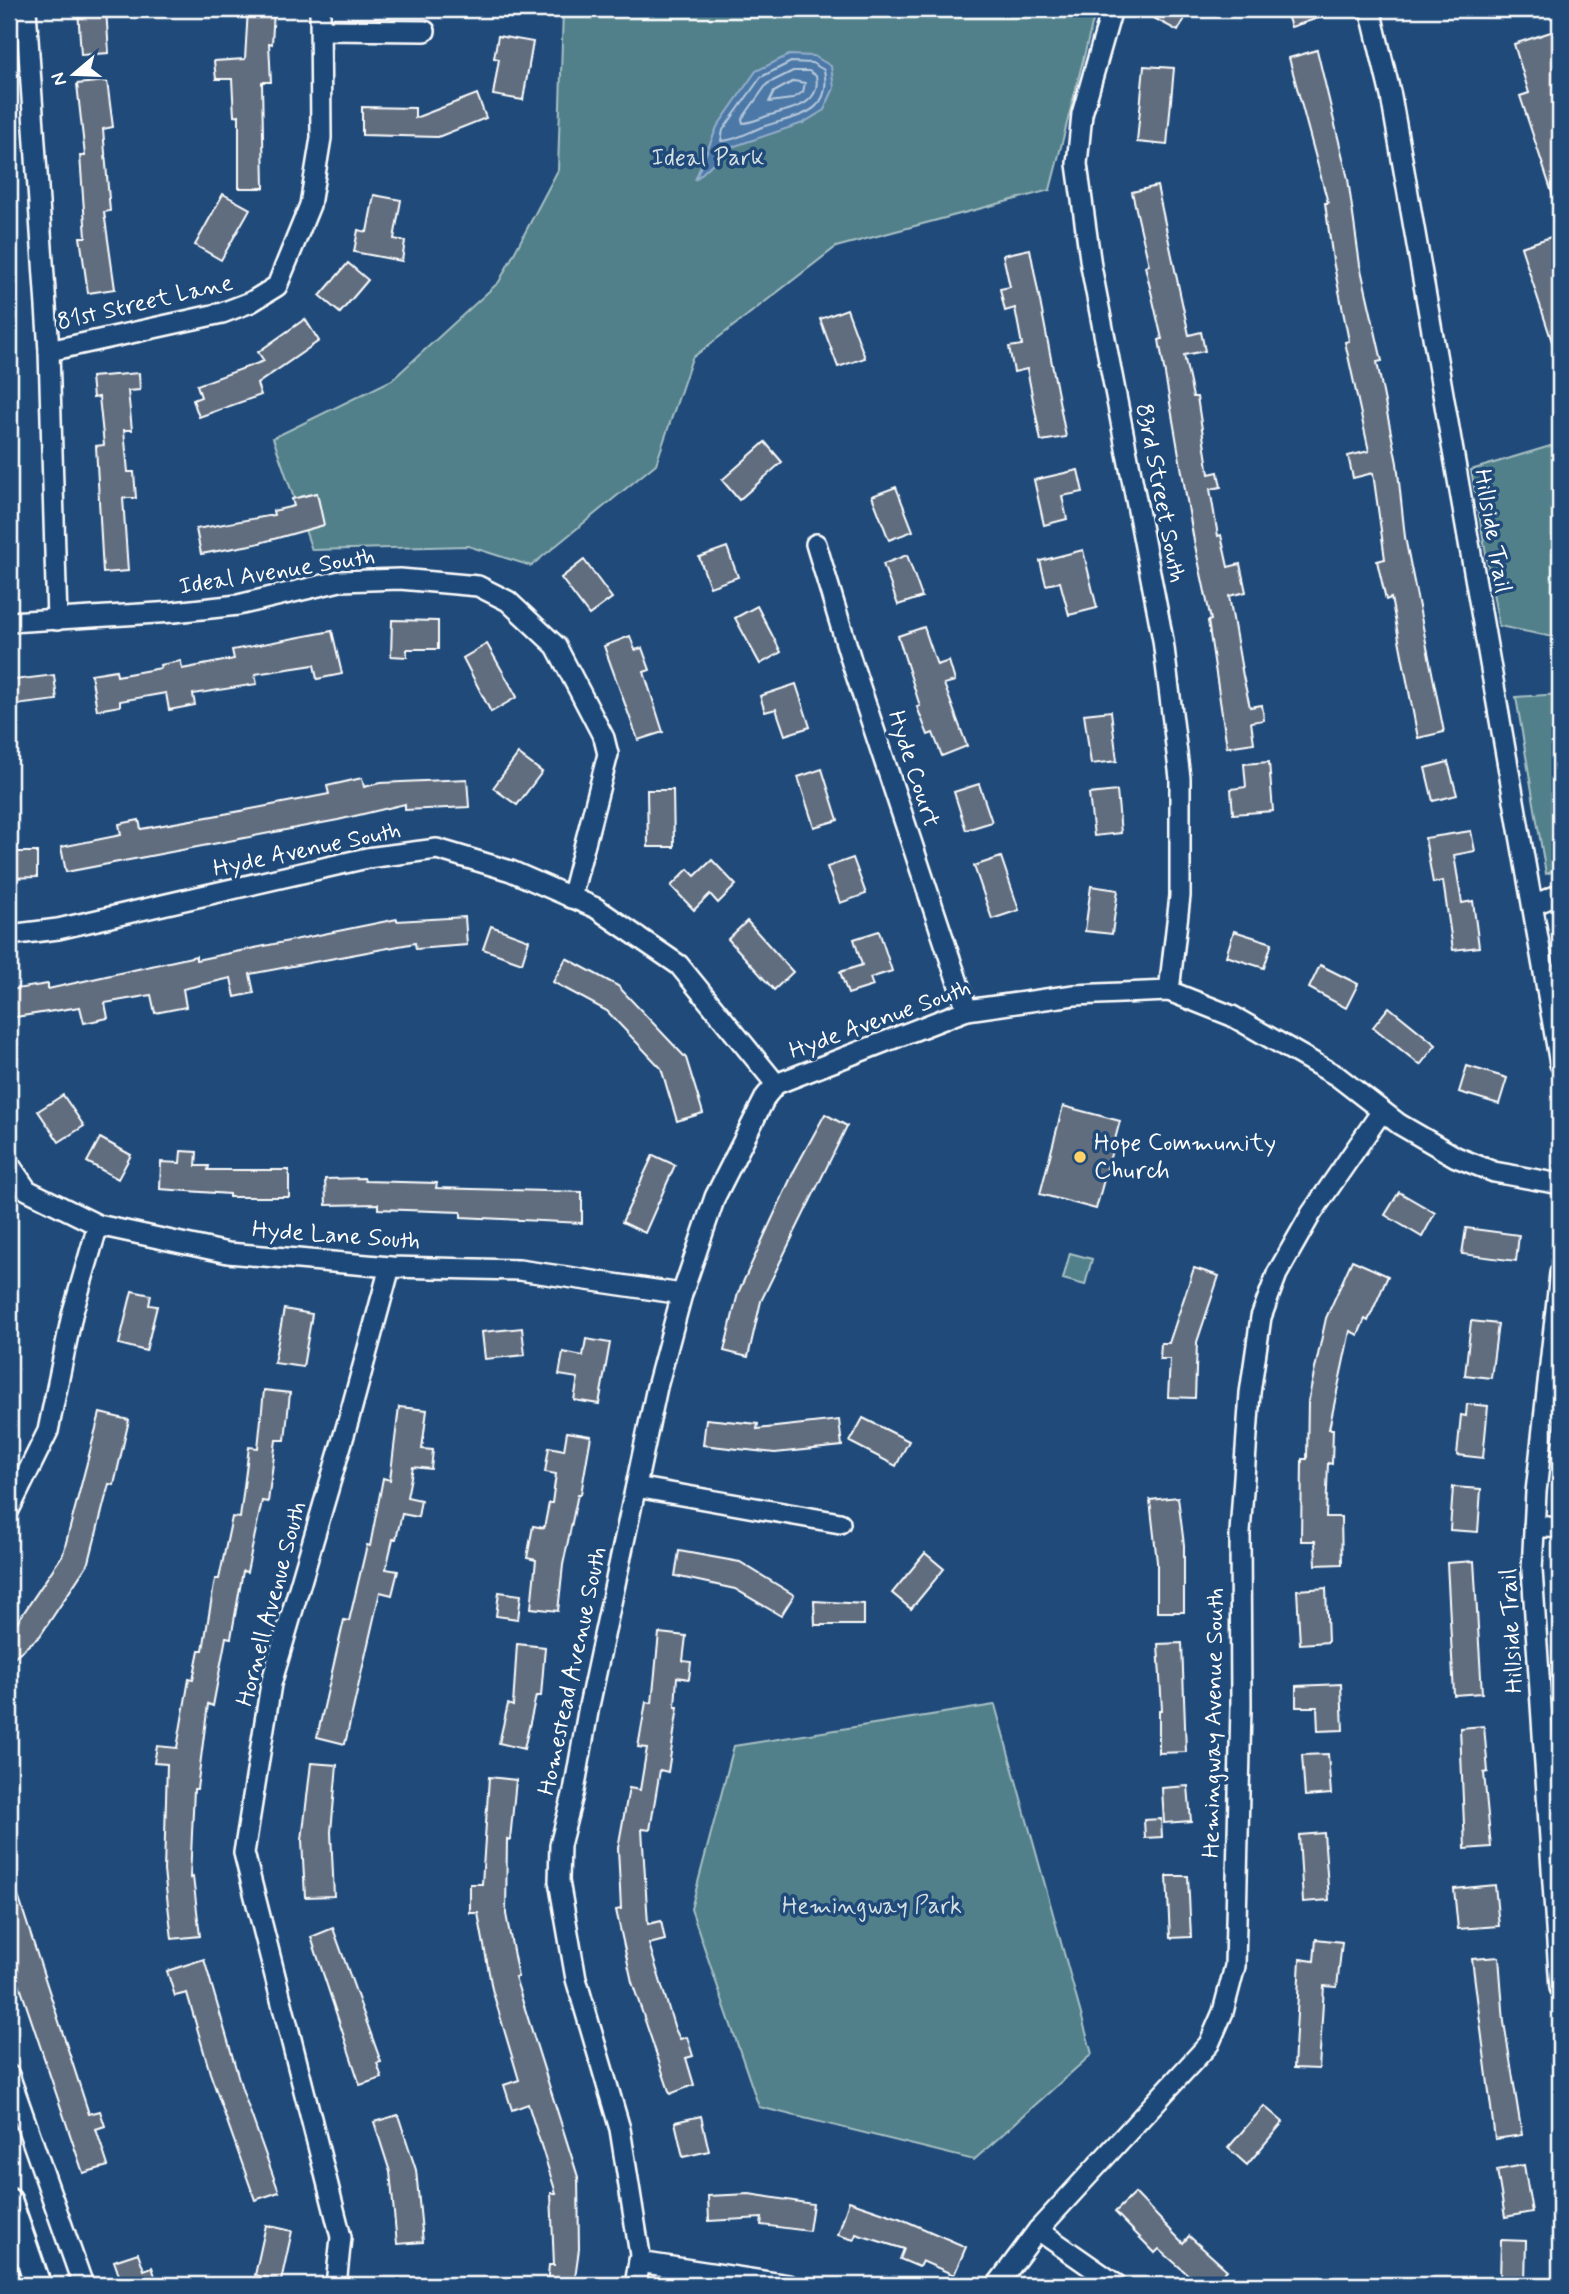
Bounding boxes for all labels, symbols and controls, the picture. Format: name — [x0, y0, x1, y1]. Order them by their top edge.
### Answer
north arrow — [38, 38, 108, 108]
text: N — [45, 69, 73, 89]
park label: Ideal Park — [651, 143, 765, 174]
street label: 81st Street Lane — [54, 268, 236, 338]
street label: 83rd Street South — [1127, 401, 1193, 585]
street label: Hillside Trail — [1466, 467, 1518, 595]
street label: Ideal Avenue South — [177, 541, 377, 603]
street label: Hyde Court — [880, 707, 946, 831]
street label: Hyde Avenue South — [210, 815, 404, 885]
street label: Hyde Avenue South — [785, 973, 975, 1067]
place label: Hope Community Church — [1094, 1128, 1276, 1187]
marker: Hope Community Church — [1072, 1149, 1088, 1165]
street label: Hyde Lane South — [251, 1215, 421, 1257]
street label: Hornell Avenue South — [230, 1498, 314, 1710]
street label: Homestead Avenue South — [531, 1544, 615, 1798]
street label: Hillside Trail — [1493, 1568, 1531, 1694]
street label: Hemingway Avenue South — [1196, 1587, 1232, 1859]
park label: Hemingway Park — [782, 1891, 962, 1922]

